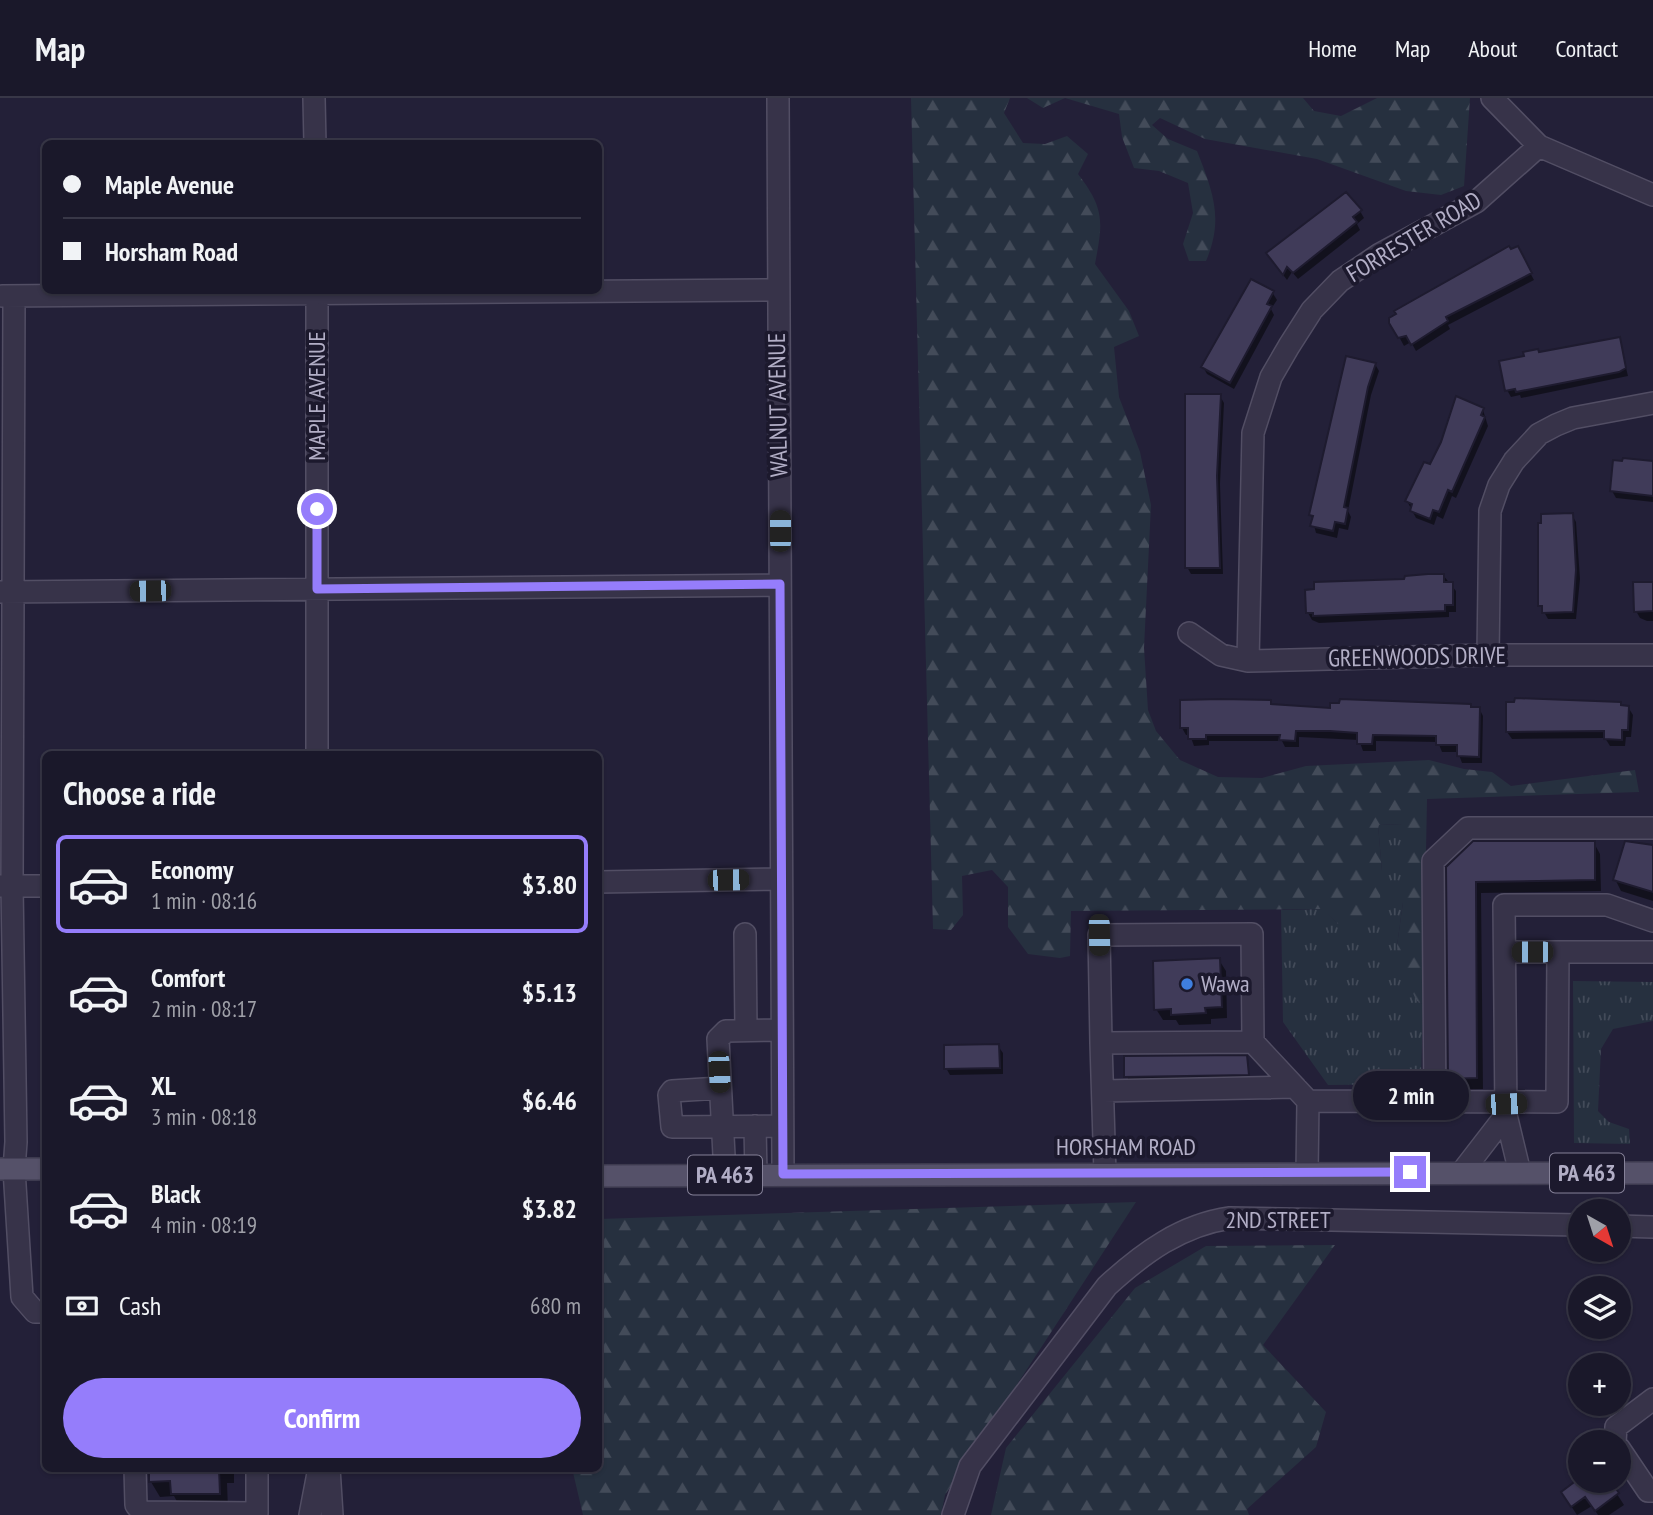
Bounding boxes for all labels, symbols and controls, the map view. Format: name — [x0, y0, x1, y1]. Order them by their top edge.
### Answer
text: Map — [35, 27, 85, 70]
text: Home — [1308, 33, 1357, 64]
text: Map — [1395, 33, 1430, 64]
text: About — [1468, 33, 1517, 64]
text: Contact — [1555, 33, 1618, 64]
text: Maple Avenue — [105, 168, 234, 201]
street label: FORRESTER ROAD — [1341, 184, 1487, 289]
text: Horsham Road — [105, 235, 238, 268]
street label: MAPLE AVENUE — [301, 331, 332, 461]
street label: WALNUT AVENUE — [761, 333, 794, 477]
route start — [301, 493, 333, 525]
car — [770, 510, 791, 552]
car — [129, 580, 172, 602]
street label: GREENWOODS DRIVE — [1328, 639, 1506, 674]
text: Choose a ride — [63, 772, 216, 814]
icon: car — [67, 853, 130, 916]
text: Economy — [151, 853, 233, 886]
text: $3.80 — [522, 868, 577, 901]
car — [707, 869, 750, 891]
text: 1 min · 08:16 — [151, 886, 257, 915]
car — [1089, 914, 1110, 956]
car — [1512, 942, 1554, 963]
icon: car — [67, 961, 130, 1024]
text: Comfort — [151, 961, 225, 994]
place label: Wawa — [1201, 968, 1250, 999]
text: $5.13 — [522, 976, 577, 1009]
marker: Wawa — [1179, 976, 1195, 992]
text: 2 min · 08:17 — [151, 994, 257, 1023]
car — [708, 1050, 731, 1094]
icon: car — [67, 1069, 130, 1132]
text: XL — [151, 1069, 176, 1102]
callout: 2 min — [1352, 1070, 1468, 1119]
text: 2 min — [1388, 1081, 1434, 1110]
text: $6.46 — [522, 1084, 577, 1117]
car — [1485, 1093, 1528, 1115]
text: 3 min · 08:18 — [151, 1102, 257, 1131]
street label: HORSHAM ROAD — [1056, 1131, 1196, 1162]
road number: PA 463 — [1550, 1154, 1624, 1192]
road number: PA 463 — [688, 1156, 762, 1194]
route end — [1394, 1156, 1426, 1188]
icon: car — [67, 1177, 130, 1240]
text: Black — [151, 1177, 201, 1210]
text: $3.82 — [522, 1192, 577, 1225]
north arrow — [1568, 1199, 1631, 1262]
map controls — [1568, 1199, 1631, 1493]
street label: 2ND STREET — [1225, 1204, 1331, 1235]
text: 4 min · 08:19 — [151, 1210, 257, 1239]
button: layers — [1568, 1276, 1631, 1339]
icon: cash — [63, 1287, 101, 1325]
text: Cash — [119, 1289, 161, 1322]
text: 680 m — [530, 1291, 581, 1320]
button: + — [1568, 1353, 1631, 1416]
button: Confirm — [63, 1378, 581, 1458]
button: − — [1568, 1430, 1631, 1493]

